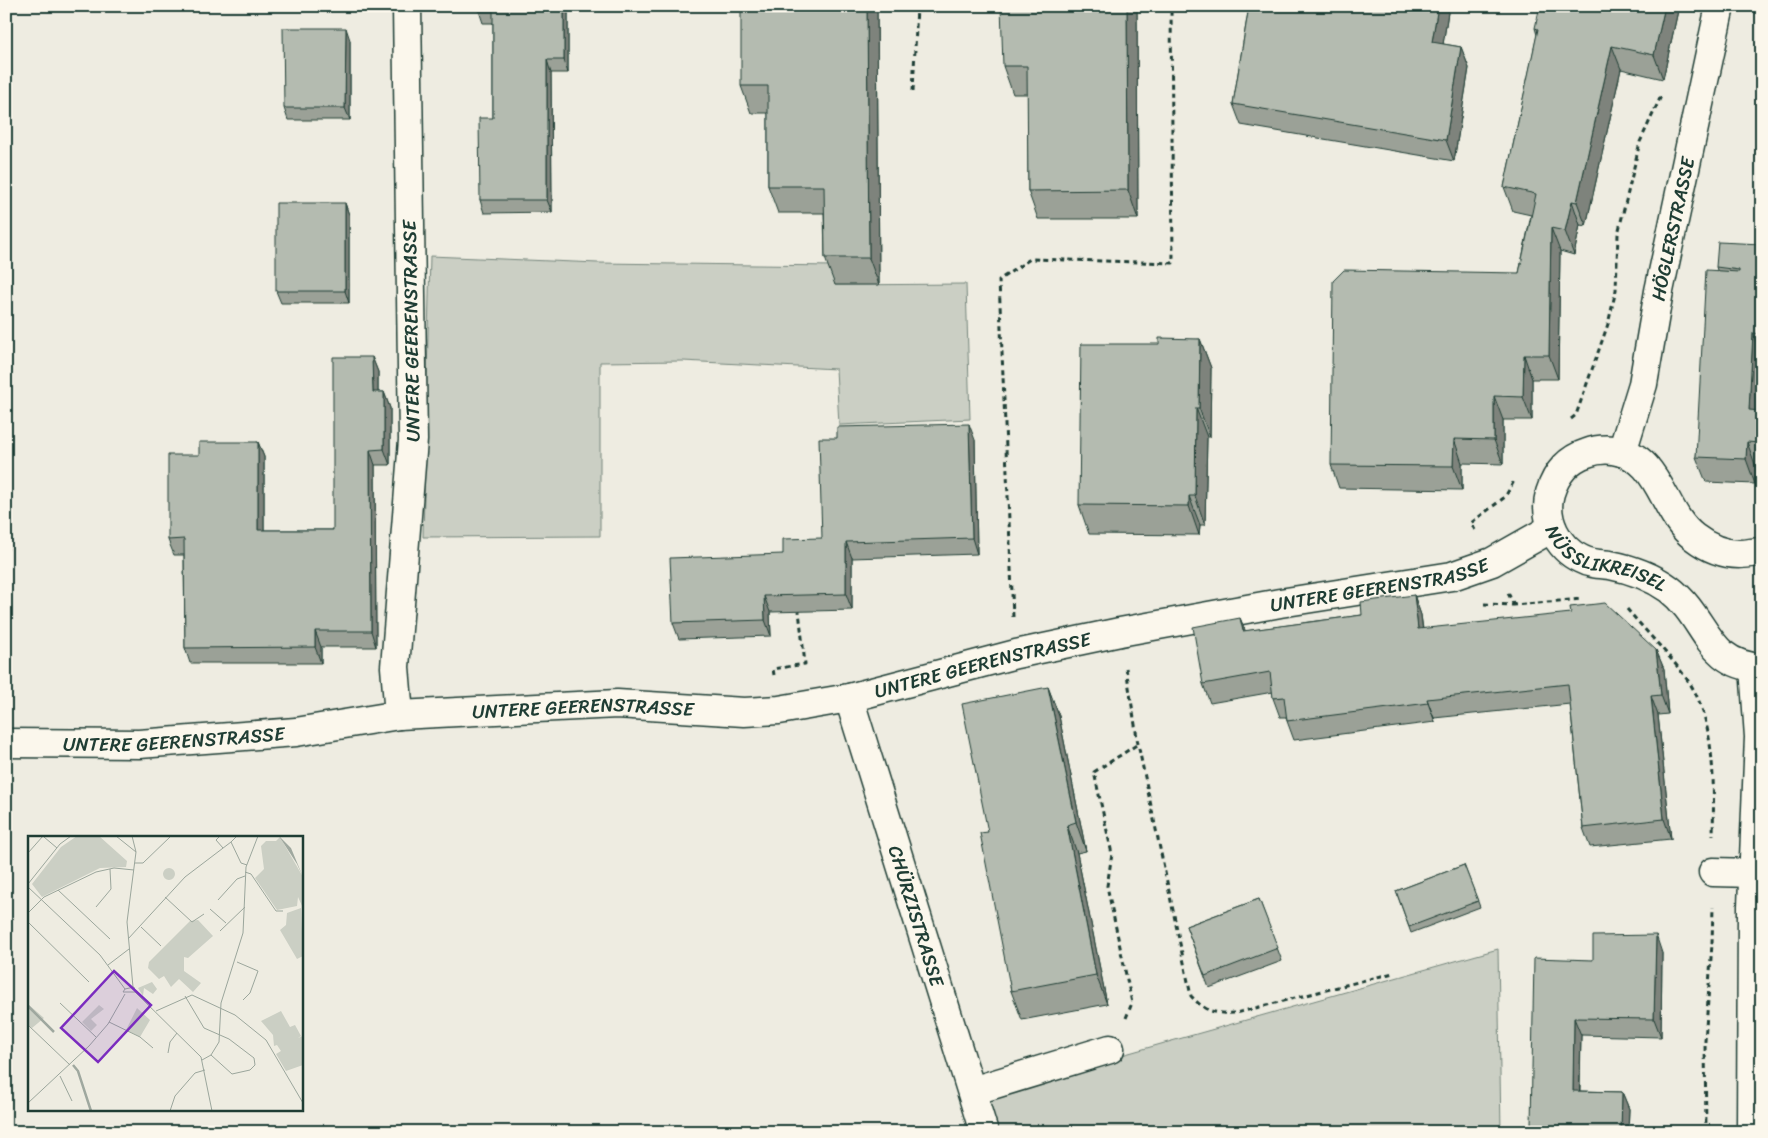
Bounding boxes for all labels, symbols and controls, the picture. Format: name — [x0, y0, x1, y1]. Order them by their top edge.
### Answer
street label: HÖGLERSTRASSE — [1641, 152, 1704, 303]
street label: UNTERE GEERENSTRASSE — [393, 218, 429, 442]
street label: NÜSSLIKREISEL — [1537, 519, 1674, 600]
street label: UNTERE GEERENSTRASSE — [1267, 547, 1494, 621]
street label: UNTERE GEERENSTRASSE — [871, 622, 1095, 707]
street label: UNTERE GEERENSTRASSE — [471, 687, 696, 728]
street label: UNTERE GEERENSTRASSE — [63, 716, 287, 761]
inset map — [28, 836, 302, 1110]
street label: CHÜRZISTRASSE — [879, 841, 955, 992]

